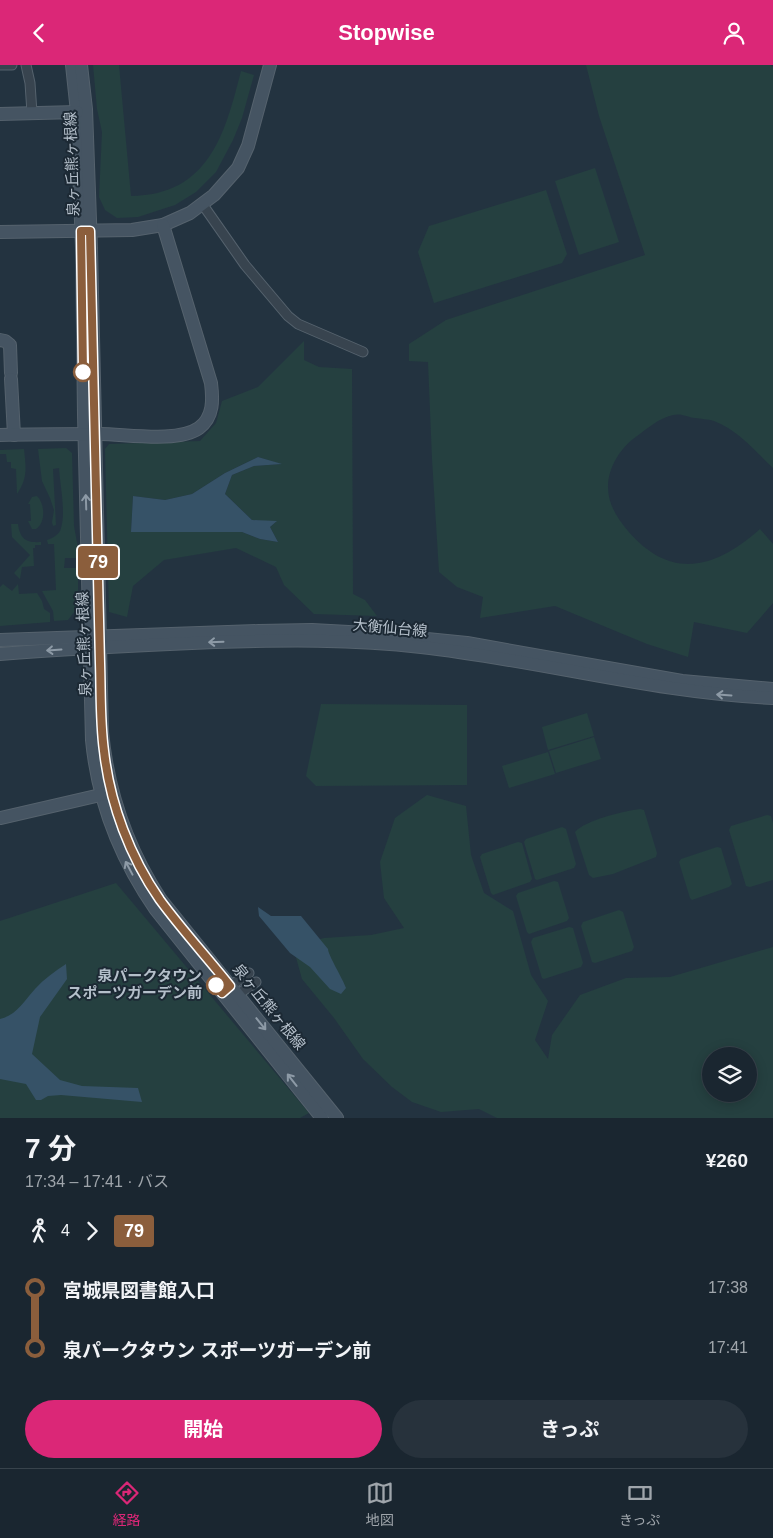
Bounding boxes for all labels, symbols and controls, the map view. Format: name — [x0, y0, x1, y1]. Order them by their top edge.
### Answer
icon: back — [25, 19, 53, 47]
icon: person — [720, 19, 748, 47]
text: Stopwise — [338, 20, 435, 45]
street label: 泉ヶ丘熊ヶ根線 — [61, 111, 82, 217]
unlabelled marker — [73, 362, 93, 382]
one-way arrow — [82, 494, 91, 510]
line badge: 79 — [76, 546, 120, 578]
text: 79 — [88, 552, 108, 572]
street label: 泉ヶ丘熊ヶ根線 — [73, 591, 94, 697]
street label: 大衡仙台線 — [352, 616, 428, 639]
one-way arrow — [208, 638, 224, 647]
one-way arrow — [46, 645, 62, 655]
one-way arrow — [717, 690, 733, 699]
one-way arrow — [124, 861, 134, 876]
street label: 泉ヶ丘熊ヶ根線 — [230, 961, 309, 1053]
place label: 泉パークタウン スポーツガーデン前 — [67, 967, 202, 1001]
marker: 泉パークタウン スポーツガーデン前 — [206, 975, 226, 995]
one-way arrow — [256, 1017, 267, 1030]
map controls — [702, 1047, 757, 1102]
button: layers — [702, 1047, 757, 1102]
one-way arrow — [287, 1073, 298, 1086]
text: 7 分 — [25, 1133, 76, 1164]
text: ¥260 — [706, 1150, 748, 1171]
text: 17:34 – 17:41 · バス — [25, 1173, 169, 1190]
icon: walk — [25, 1217, 53, 1245]
icon: forward — [78, 1217, 106, 1245]
text: 79 — [124, 1221, 144, 1241]
text: 4 — [61, 1222, 70, 1239]
text: 17:38 — [708, 1279, 748, 1296]
text: 宮城県図書館入口 — [63, 1280, 215, 1301]
text: 17:41 — [708, 1339, 748, 1356]
text: 泉パークタウン スポーツガーデン前 — [63, 1340, 371, 1361]
button: 開始 — [25, 1400, 382, 1458]
button: きっぷ — [392, 1400, 748, 1458]
tab: 経路 — [113, 1479, 141, 1529]
tab: 地図 — [366, 1479, 394, 1529]
tab: きっぷ — [619, 1479, 660, 1529]

